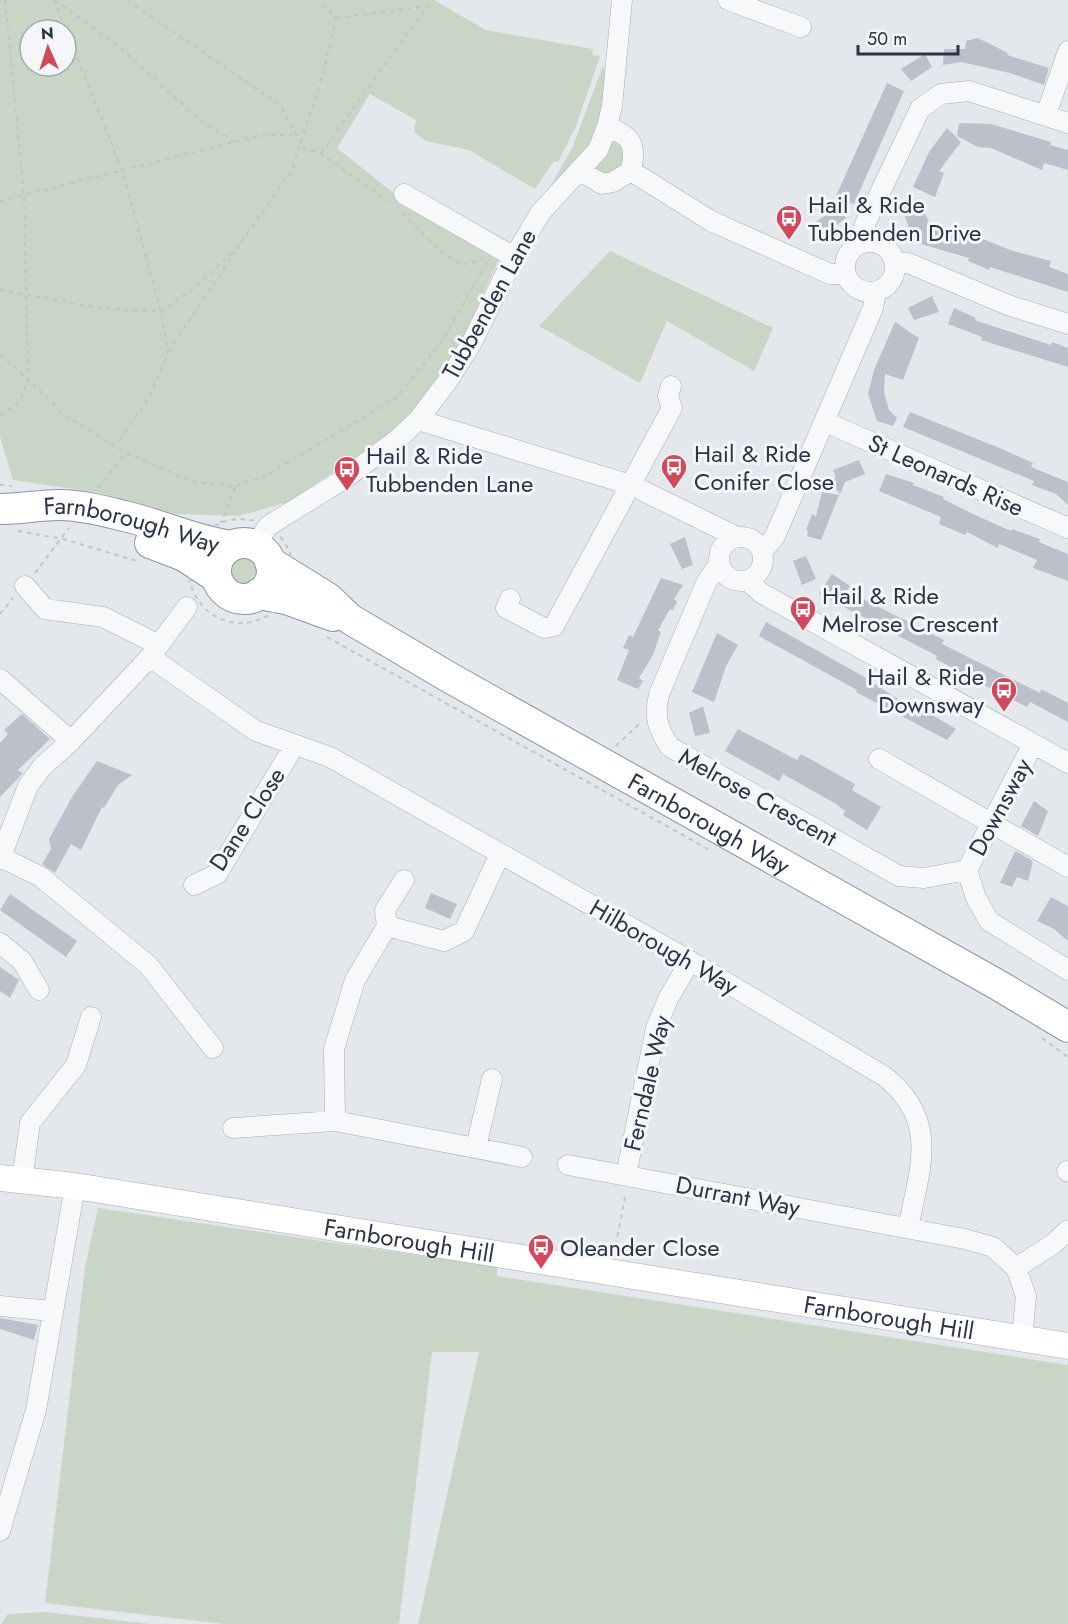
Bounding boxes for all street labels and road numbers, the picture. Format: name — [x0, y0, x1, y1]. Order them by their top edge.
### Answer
street label: Tubbenden Lane — [433, 222, 545, 386]
street label: St Leonards Rise — [863, 425, 1029, 525]
street label: Farnborough Way — [42, 487, 223, 561]
street label: Melrose Crescent — [673, 739, 844, 855]
street label: Downsway — [960, 752, 1041, 862]
street label: Dane Close — [200, 760, 294, 878]
street label: Farnborough Way — [622, 764, 797, 883]
street label: Hilborough Way — [583, 890, 745, 1004]
street label: Ferndale Way — [614, 1011, 680, 1154]
street label: Durrant Way — [673, 1167, 804, 1225]
street label: Farnborough Hill — [322, 1209, 497, 1271]
street label: Farnborough Hill — [801, 1286, 977, 1348]

